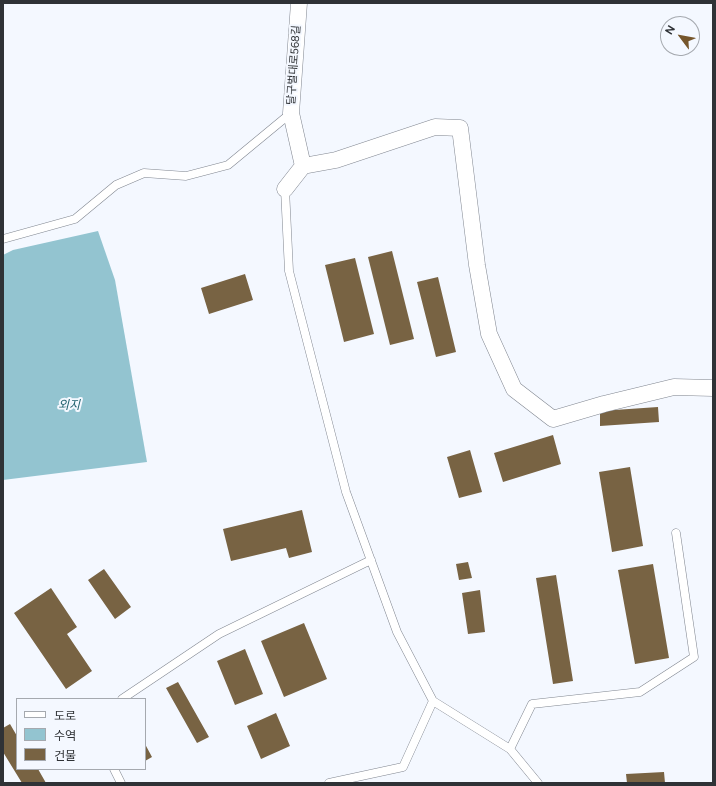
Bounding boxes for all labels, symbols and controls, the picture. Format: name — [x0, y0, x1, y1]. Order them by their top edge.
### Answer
north arrow — [660, 16, 700, 56]
text: N — [662, 23, 678, 37]
street label: 달구벌대로568길 — [285, 25, 303, 105]
water label: 외지 — [58, 398, 80, 412]
legend — [16, 698, 146, 770]
text: 도로 — [54, 709, 76, 723]
text: 수역 — [54, 729, 76, 743]
text: 건물 — [54, 749, 76, 763]

